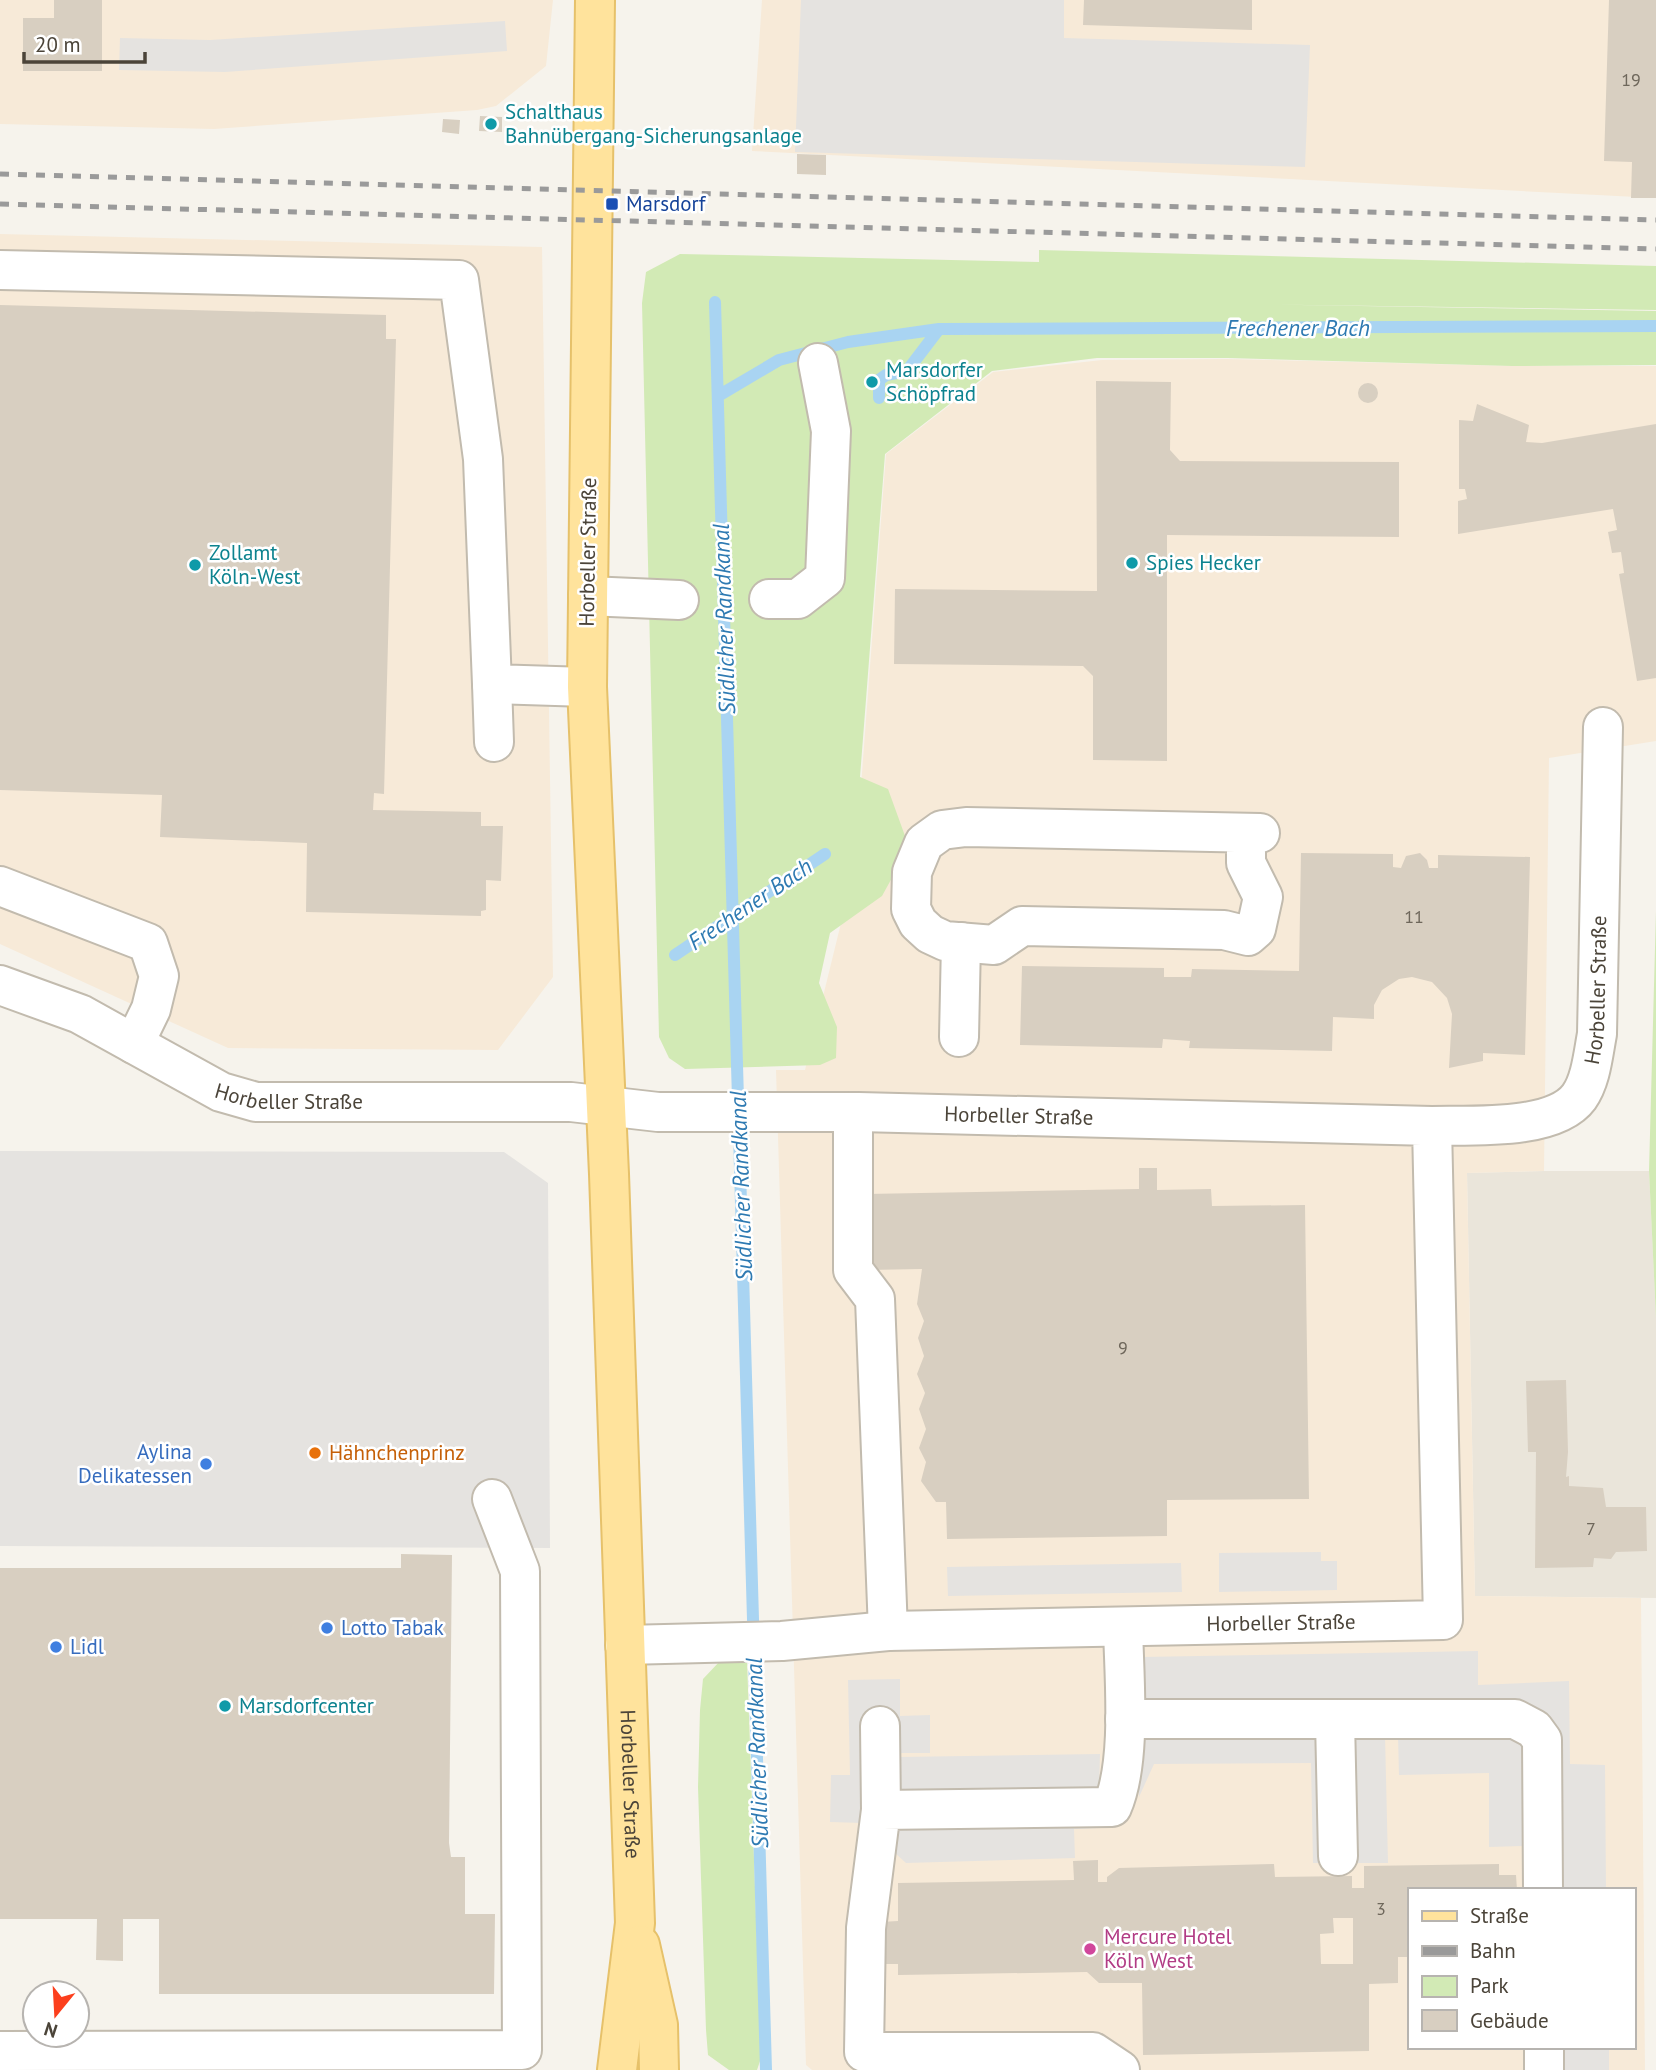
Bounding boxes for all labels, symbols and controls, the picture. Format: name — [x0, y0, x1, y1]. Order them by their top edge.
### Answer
scale bar — [24, 21, 145, 65]
text: 20 m — [35, 31, 81, 58]
house number: 19 — [1621, 68, 1641, 91]
place label: Schalthaus Bahnübergang-Sicherungsanlage — [505, 98, 802, 149]
marker: Schalthaus Bahnübergang-Sicherungsanlage — [483, 116, 499, 132]
place label: Marsdorf — [626, 190, 707, 217]
marker: Marsdorf — [604, 196, 620, 212]
water label: Frechener Bach — [1226, 313, 1370, 342]
place label: Marsdorfer Schöpfrad — [886, 356, 983, 407]
marker: Marsdorfer Schöpfrad — [864, 374, 880, 390]
street label: Horbeller Straße — [573, 477, 602, 627]
water label: Südlicher Randkanal — [706, 523, 741, 715]
place label: Zollamt Köln-West — [209, 539, 300, 590]
place label: Spies Hecker — [1146, 549, 1261, 576]
marker: Spies Hecker — [1124, 555, 1140, 571]
marker: Zollamt Köln-West — [187, 557, 203, 573]
water label: Frechener Bach — [682, 851, 818, 956]
house number: 11 — [1404, 905, 1424, 928]
street label: Horbeller Straße — [1578, 915, 1612, 1066]
street label: Horbeller Straße — [212, 1077, 363, 1115]
water label: Südlicher Randkanal — [723, 1090, 758, 1282]
street label: Horbeller Straße — [944, 1100, 1094, 1131]
house number: 9 — [1118, 1336, 1128, 1359]
place label: Aylina Delikatessen — [78, 1438, 192, 1489]
place label: Hähnchenprinz — [329, 1439, 465, 1466]
marker: Hähnchenprinz — [307, 1445, 323, 1461]
marker: Aylina Delikatessen — [198, 1456, 214, 1472]
house number: 7 — [1586, 1517, 1596, 1540]
street label: Horbeller Straße — [1206, 1608, 1356, 1637]
place label: Lotto Tabak — [341, 1614, 444, 1641]
marker: Lotto Tabak — [319, 1620, 335, 1636]
place label: Lidl — [70, 1633, 104, 1660]
marker: Lidl — [48, 1639, 64, 1655]
water label: Südlicher Randkanal — [739, 1657, 774, 1849]
place label: Marsdorfcenter — [239, 1692, 374, 1719]
marker: Marsdorfcenter — [217, 1698, 233, 1714]
street label: Horbeller Straße — [615, 1709, 647, 1859]
legend — [1408, 1888, 1635, 2049]
house number: 3 — [1376, 1897, 1386, 1920]
text: Straße — [1470, 1902, 1529, 1929]
place label: Mercure Hotel Köln West — [1104, 1923, 1232, 1974]
text: Bahn — [1470, 1937, 1516, 1964]
marker: Mercure Hotel Köln West — [1082, 1941, 1098, 1957]
text: Park — [1470, 1972, 1509, 1999]
north arrow — [21, 1979, 91, 2049]
text: Gebäude — [1470, 2007, 1549, 2034]
text: N — [41, 2017, 60, 2044]

